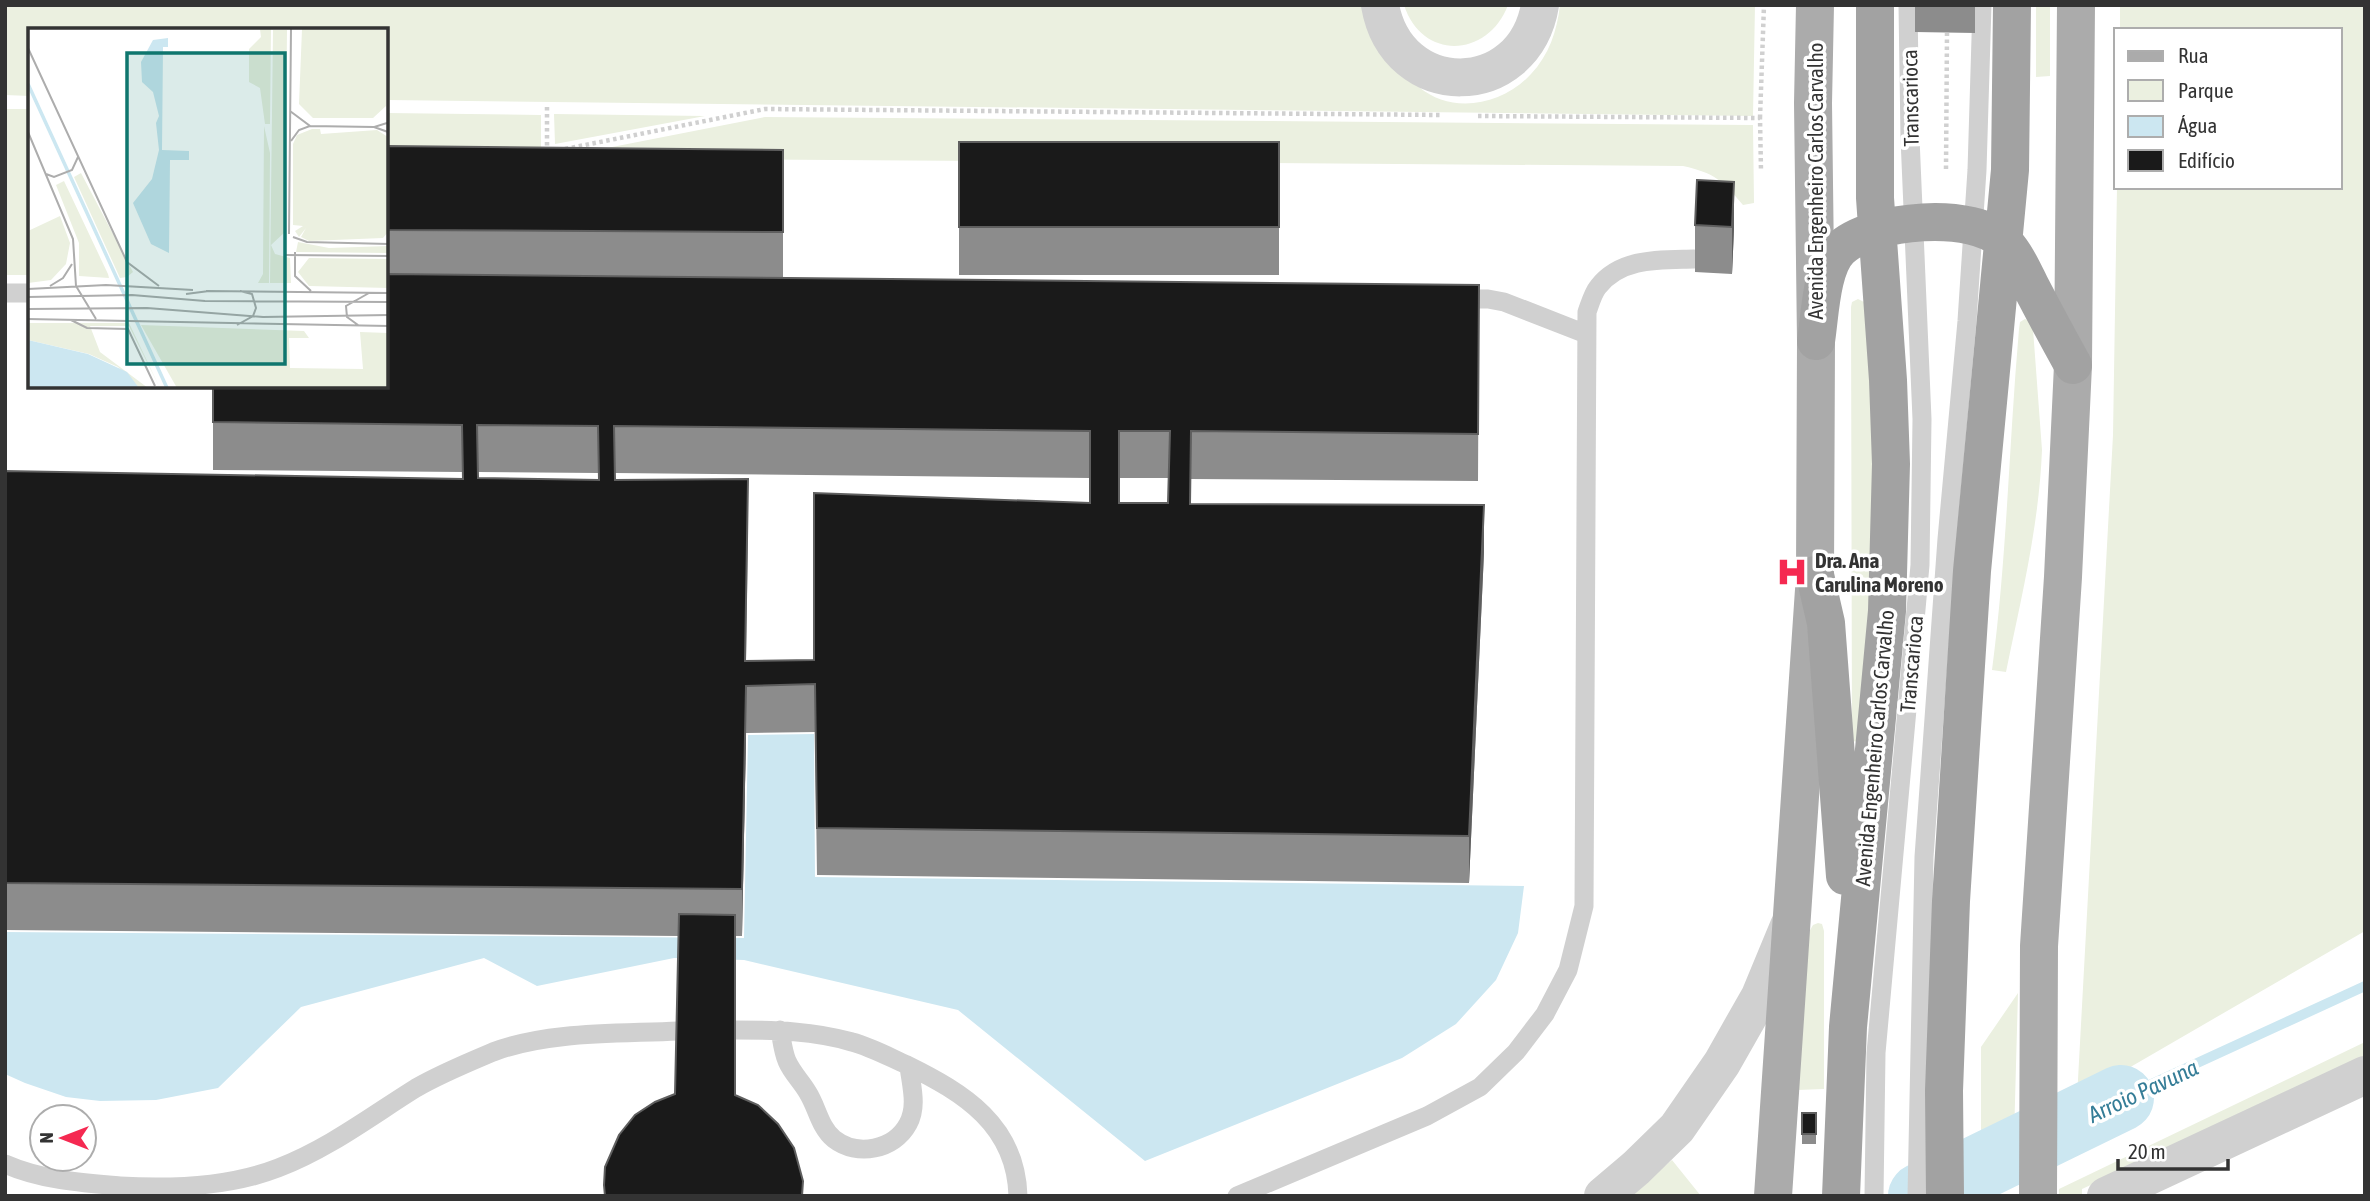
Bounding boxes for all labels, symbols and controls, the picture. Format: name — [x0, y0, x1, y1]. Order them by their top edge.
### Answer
inset map — [28, 28, 388, 388]
legend — [2114, 28, 2342, 189]
street label: Avenida Engenheiro Carlos Carvalho — [1803, 43, 1827, 320]
text: Rua — [2178, 43, 2208, 67]
street label: Transcarioca — [1897, 49, 1923, 147]
text: Parque — [2178, 78, 2233, 102]
text: Água — [2178, 113, 2217, 137]
text: Edifício — [2178, 148, 2235, 172]
place label: Dra. Ana Carulina Moreno — [1815, 548, 1944, 596]
hospital icon: Dra. Ana Carulina Moreno — [1775, 555, 1809, 589]
street label: Avenida Engenheiro Carlos Carvalho — [1850, 609, 1898, 887]
street label: Transcarioca — [1895, 615, 1927, 713]
water label: Arroio Pavuna — [2083, 1054, 2202, 1128]
north arrow — [28, 1103, 98, 1173]
scale bar — [2118, 1128, 2228, 1172]
text: N — [35, 1132, 57, 1144]
text: 20 m — [2128, 1139, 2166, 1163]

